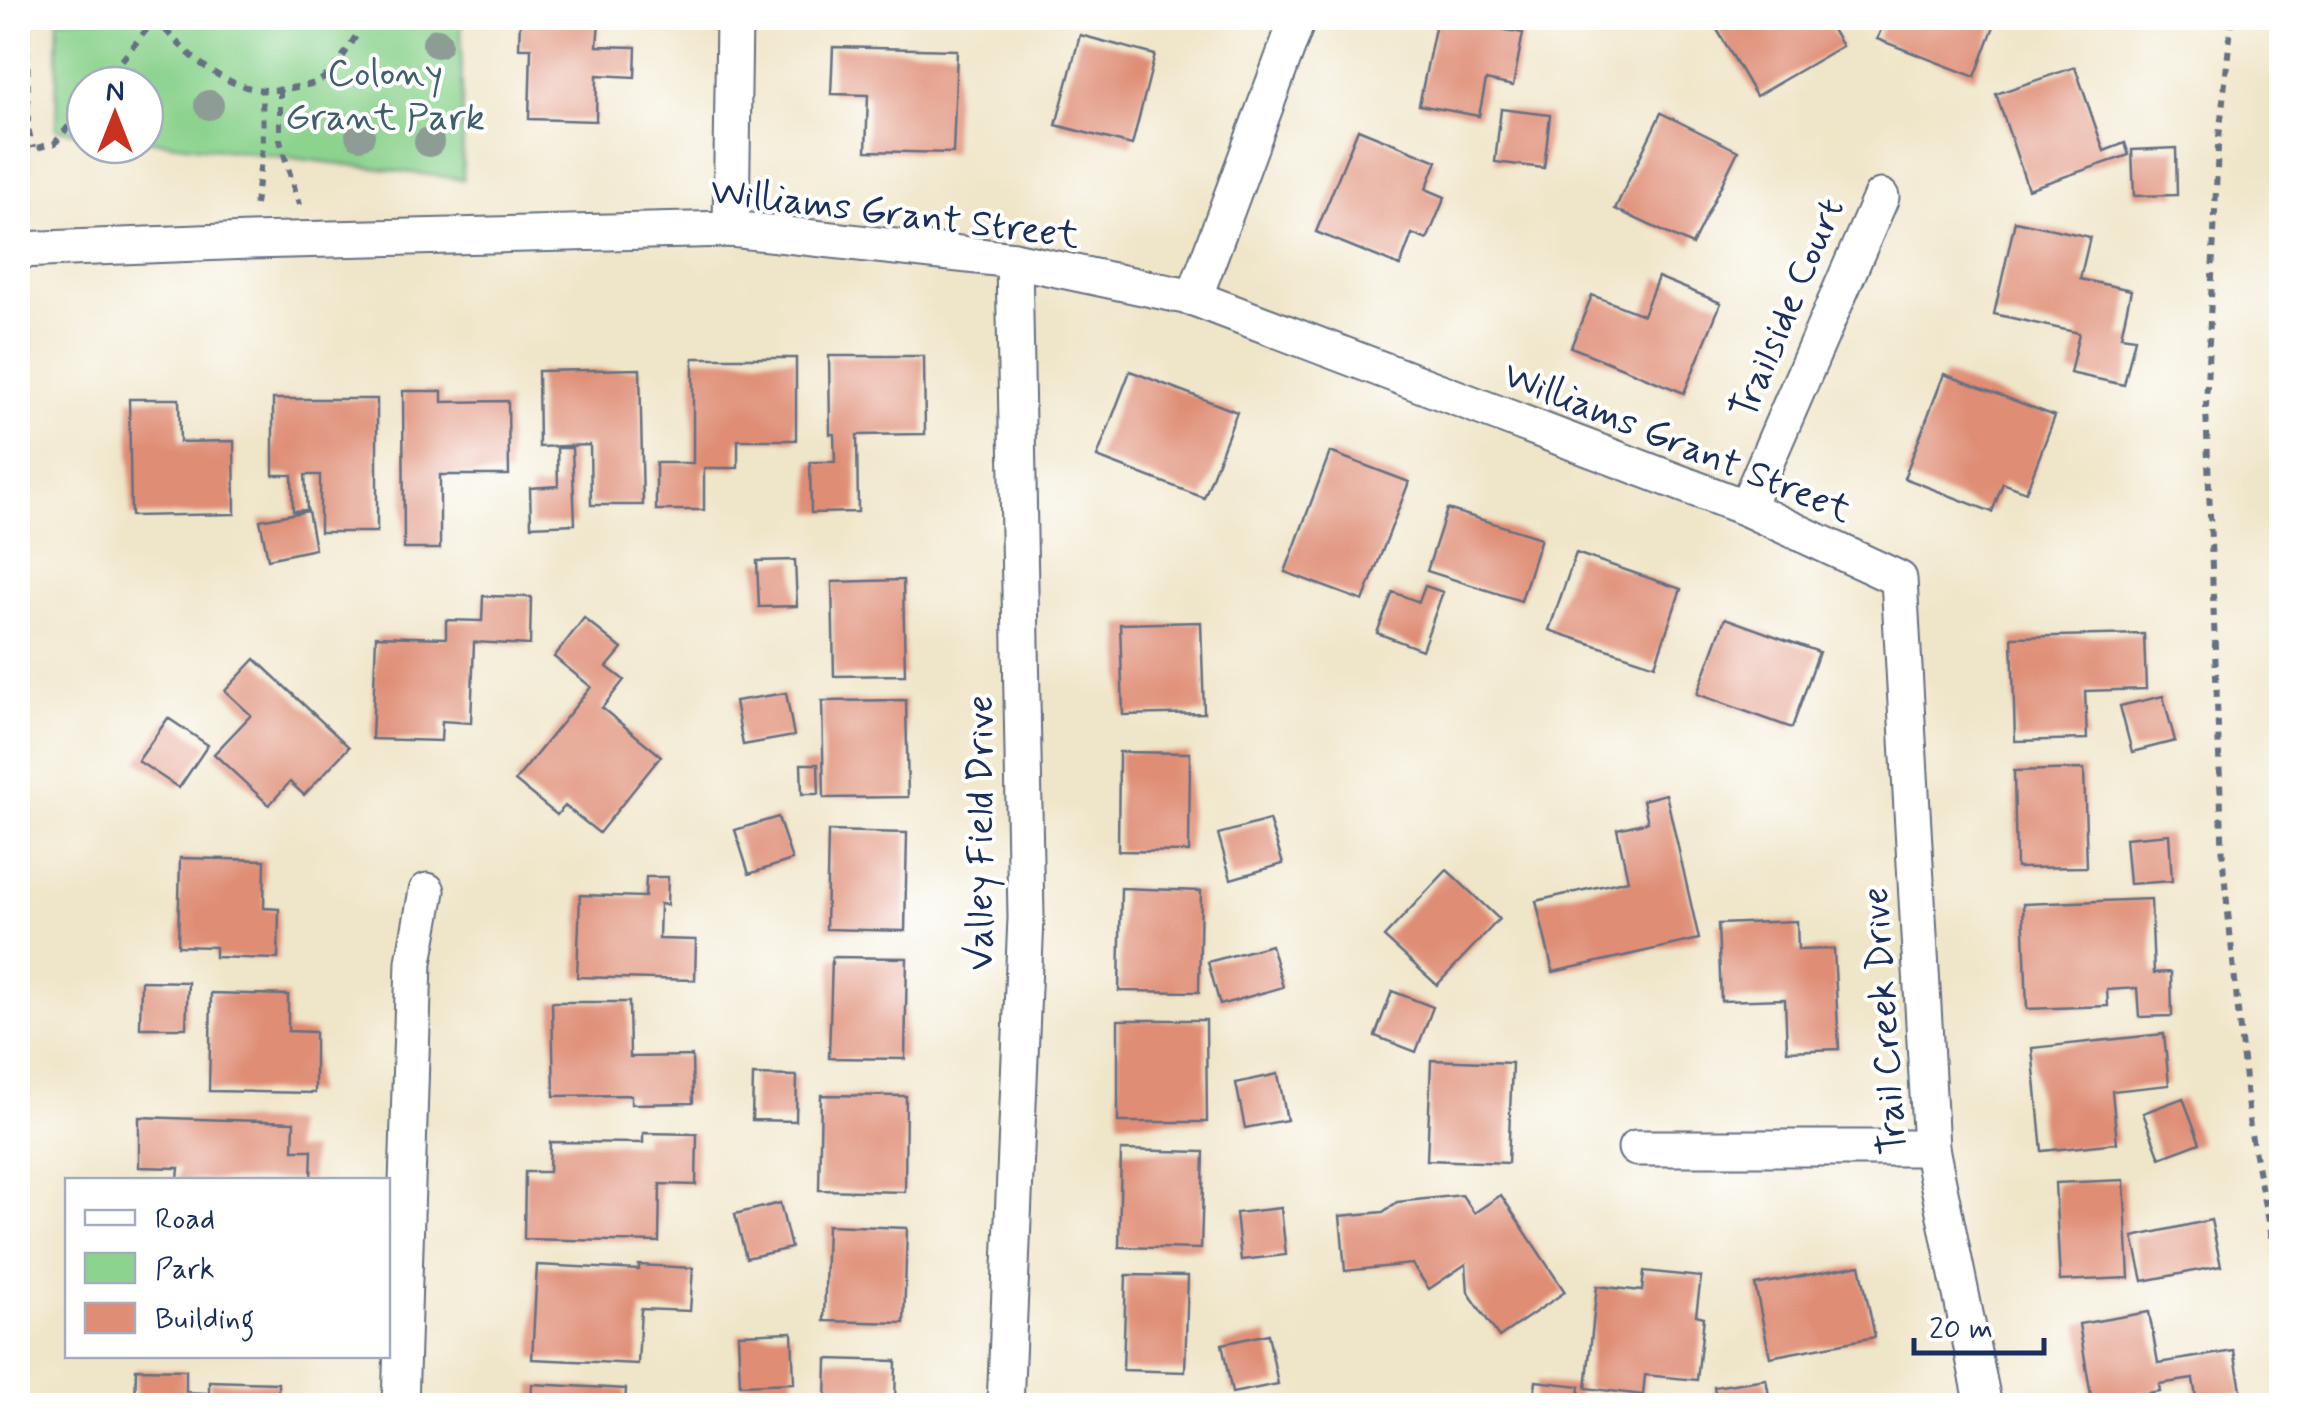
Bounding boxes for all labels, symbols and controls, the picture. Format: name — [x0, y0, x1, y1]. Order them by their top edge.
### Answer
park label: Colony Grant Park — [285, 50, 485, 143]
north arrow — [65, 65, 165, 165]
text: N — [106, 74, 124, 111]
street label: Williams Grant Street — [707, 168, 1082, 261]
street label: Trailside Court — [1720, 191, 1857, 427]
street label: Williams Grant Street — [1496, 351, 1858, 536]
street label: Valley Field Drive — [957, 695, 1006, 971]
street label: Trail Creek Drive — [1852, 886, 1919, 1156]
legend — [65, 1178, 390, 1358]
text: Road — [155, 1200, 215, 1239]
text: Park — [155, 1250, 215, 1289]
scale bar — [1914, 1293, 2044, 1355]
text: Building — [155, 1300, 254, 1342]
text: 20 m — [1929, 1310, 1993, 1349]

